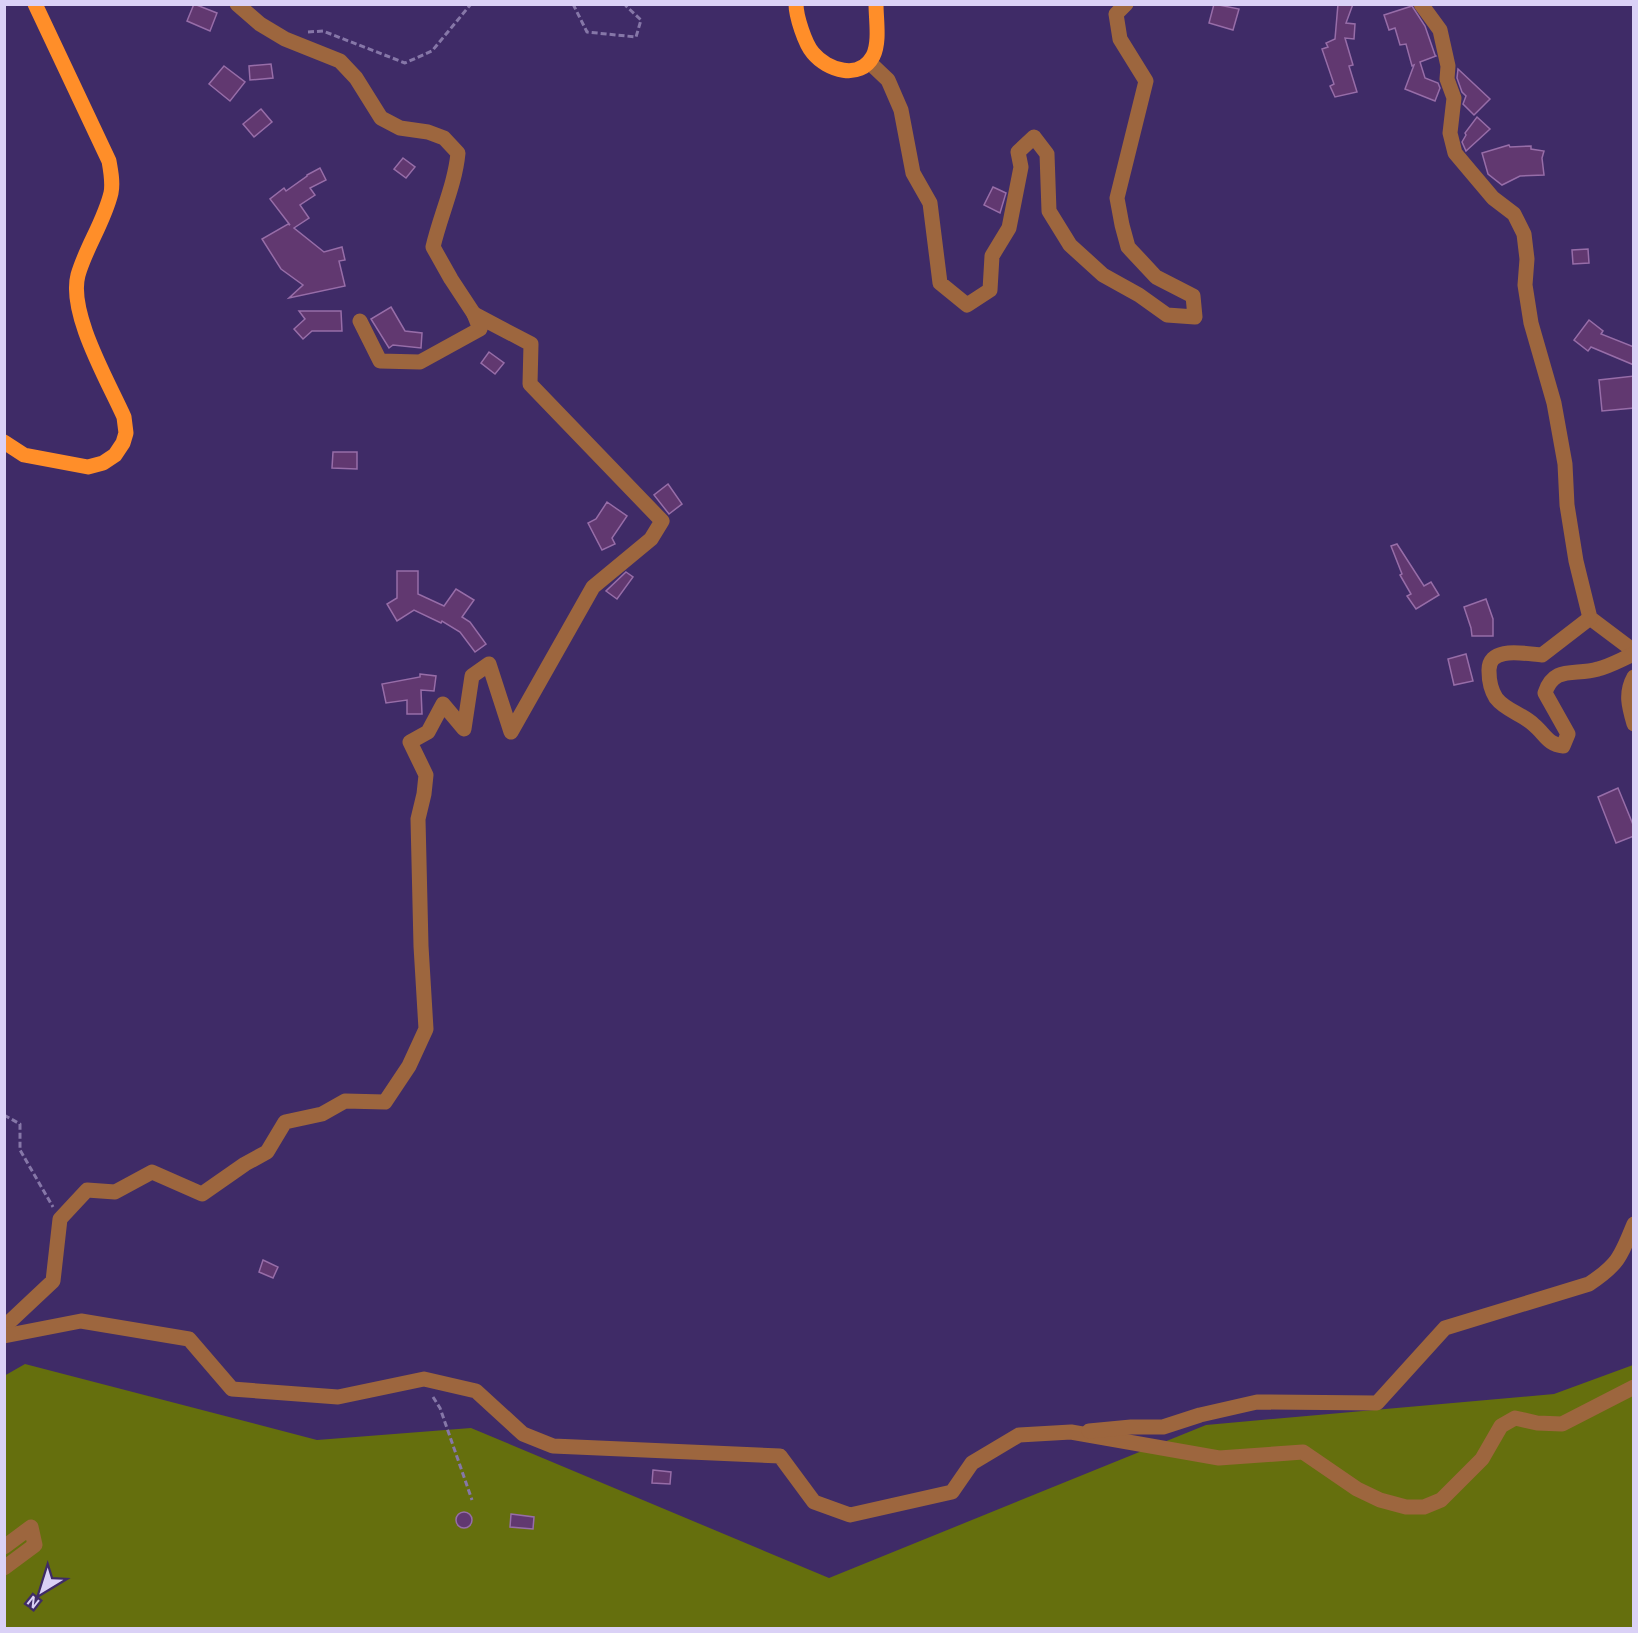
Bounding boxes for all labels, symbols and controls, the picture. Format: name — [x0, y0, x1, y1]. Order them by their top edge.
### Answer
north arrow — [12, 1561, 72, 1621]
text: N — [24, 1592, 43, 1612]

